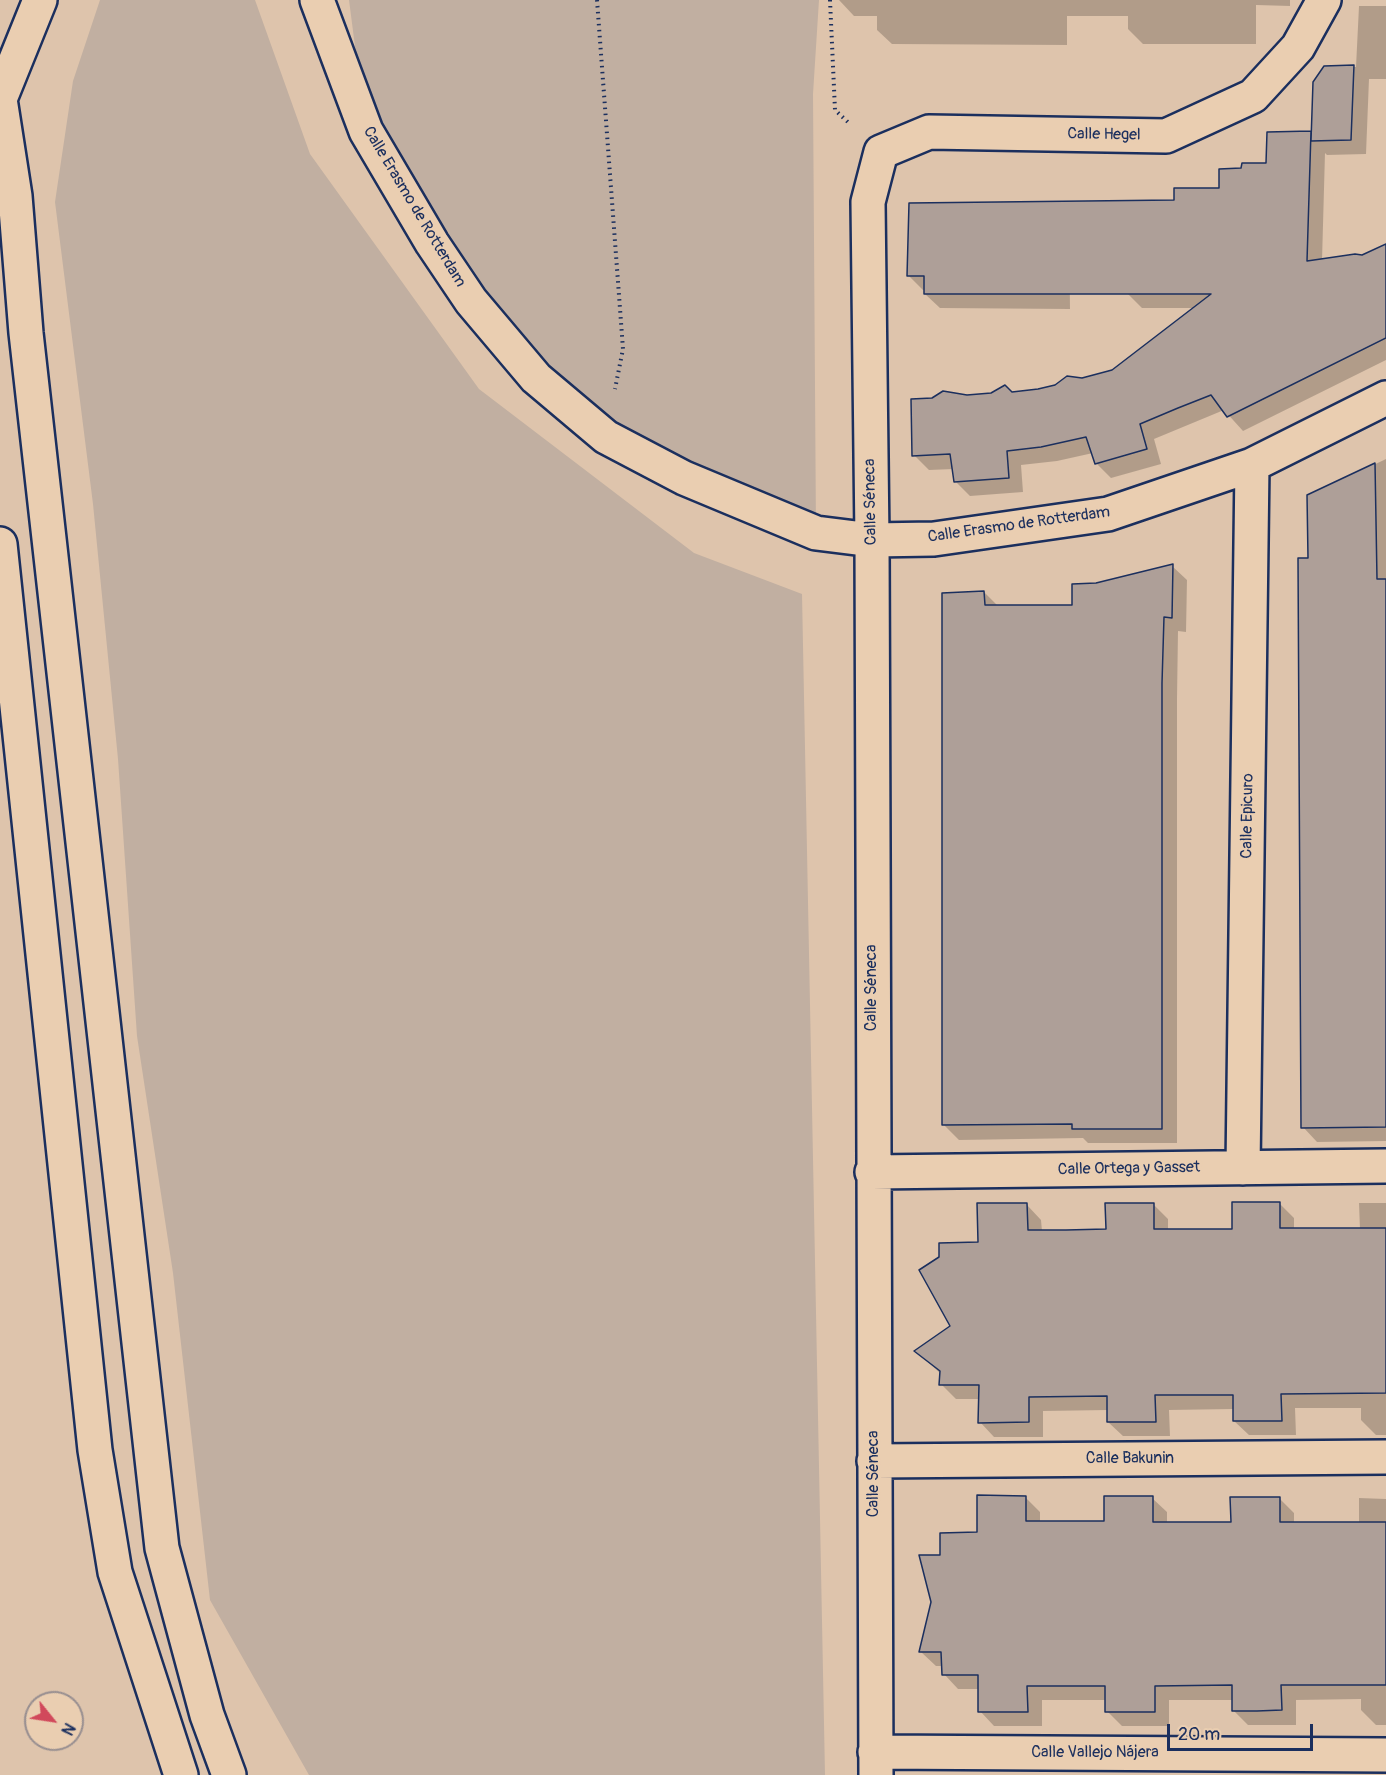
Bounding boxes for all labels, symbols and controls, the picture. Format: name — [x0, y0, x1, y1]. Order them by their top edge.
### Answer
street label: Calle Erasmo de Rotterdam — [358, 123, 470, 291]
street label: Calle Hegel — [1067, 125, 1141, 145]
street label: Calle Séneca — [861, 459, 881, 545]
street label: Calle Erasmo de Rotterdam — [927, 503, 1111, 547]
street label: Calle Epicuro — [1238, 773, 1258, 859]
street label: Calle Séneca — [862, 945, 882, 1031]
street label: Calle Ortega y Gasset — [1058, 1158, 1200, 1180]
street label: Calle Séneca — [864, 1431, 884, 1517]
street label: Calle Bakunin — [1086, 1449, 1174, 1469]
north arrow — [24, 1691, 84, 1751]
scale bar — [1170, 1712, 1316, 1750]
text: N — [56, 1719, 79, 1739]
text: 20 m — [1178, 1723, 1220, 1746]
street label: Calle Vallejo Nájera — [1031, 1743, 1159, 1763]

